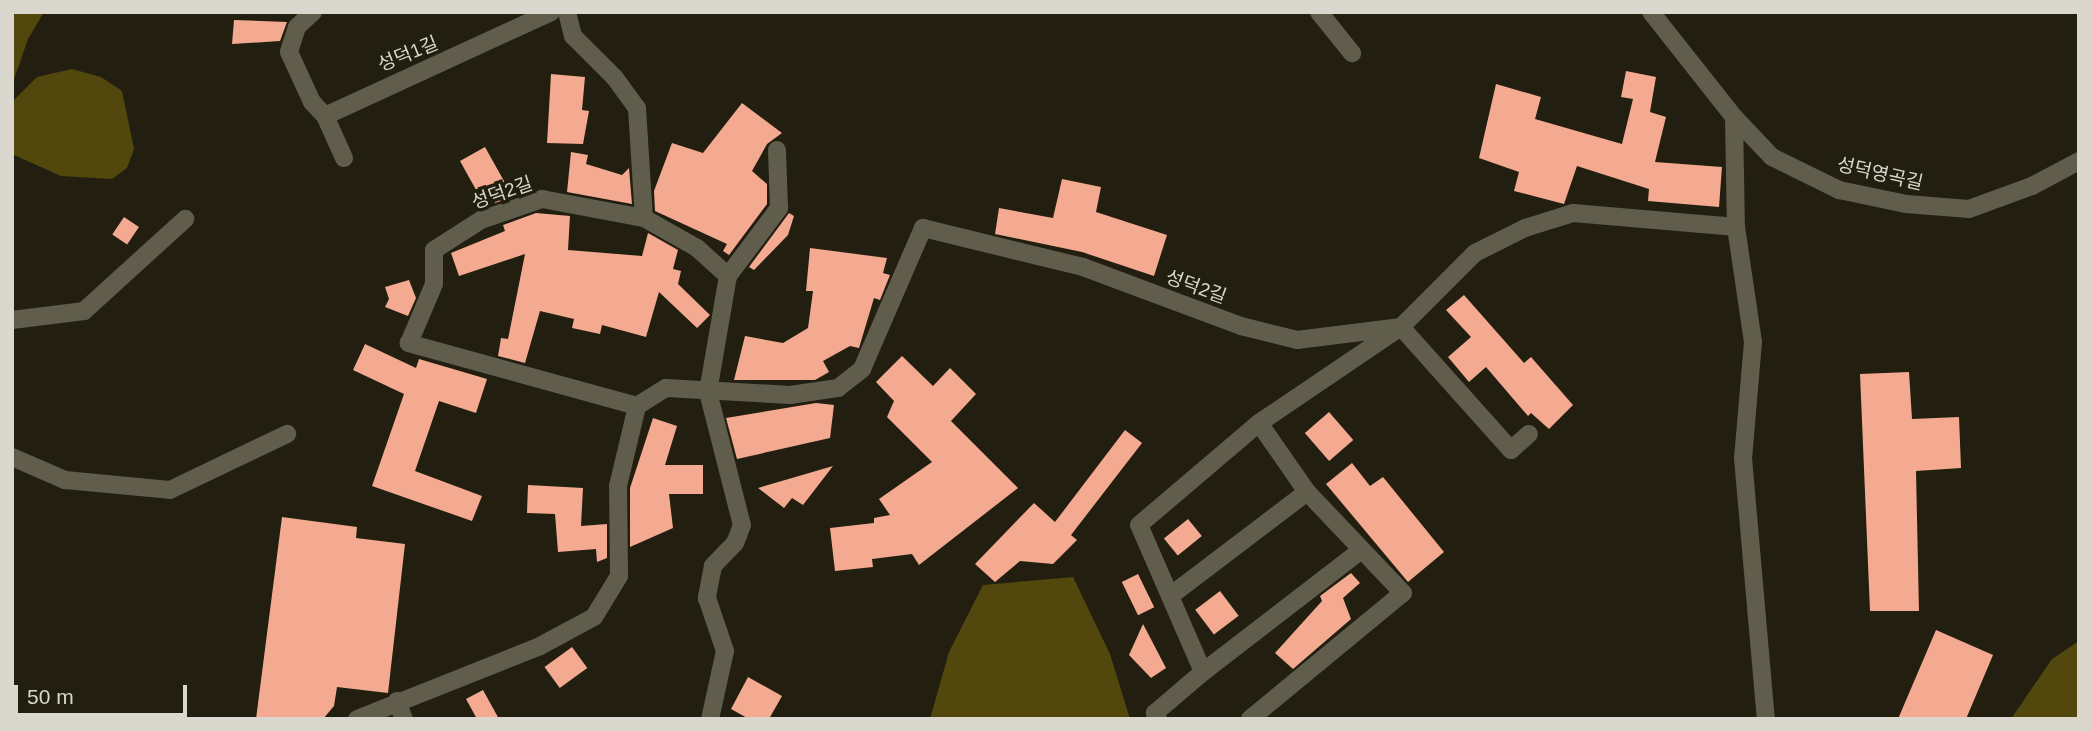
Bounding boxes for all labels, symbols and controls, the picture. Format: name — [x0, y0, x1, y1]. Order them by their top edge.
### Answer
street label: 성덕1길 — [375, 32, 441, 76]
street label: 성덕영곡길 — [1835, 153, 1925, 195]
street label: 성덕2길 — [469, 172, 535, 214]
street label: 성덕2길 — [1162, 266, 1230, 308]
scale bar — [18, 672, 191, 716]
text: 50 m — [27, 685, 74, 708]

